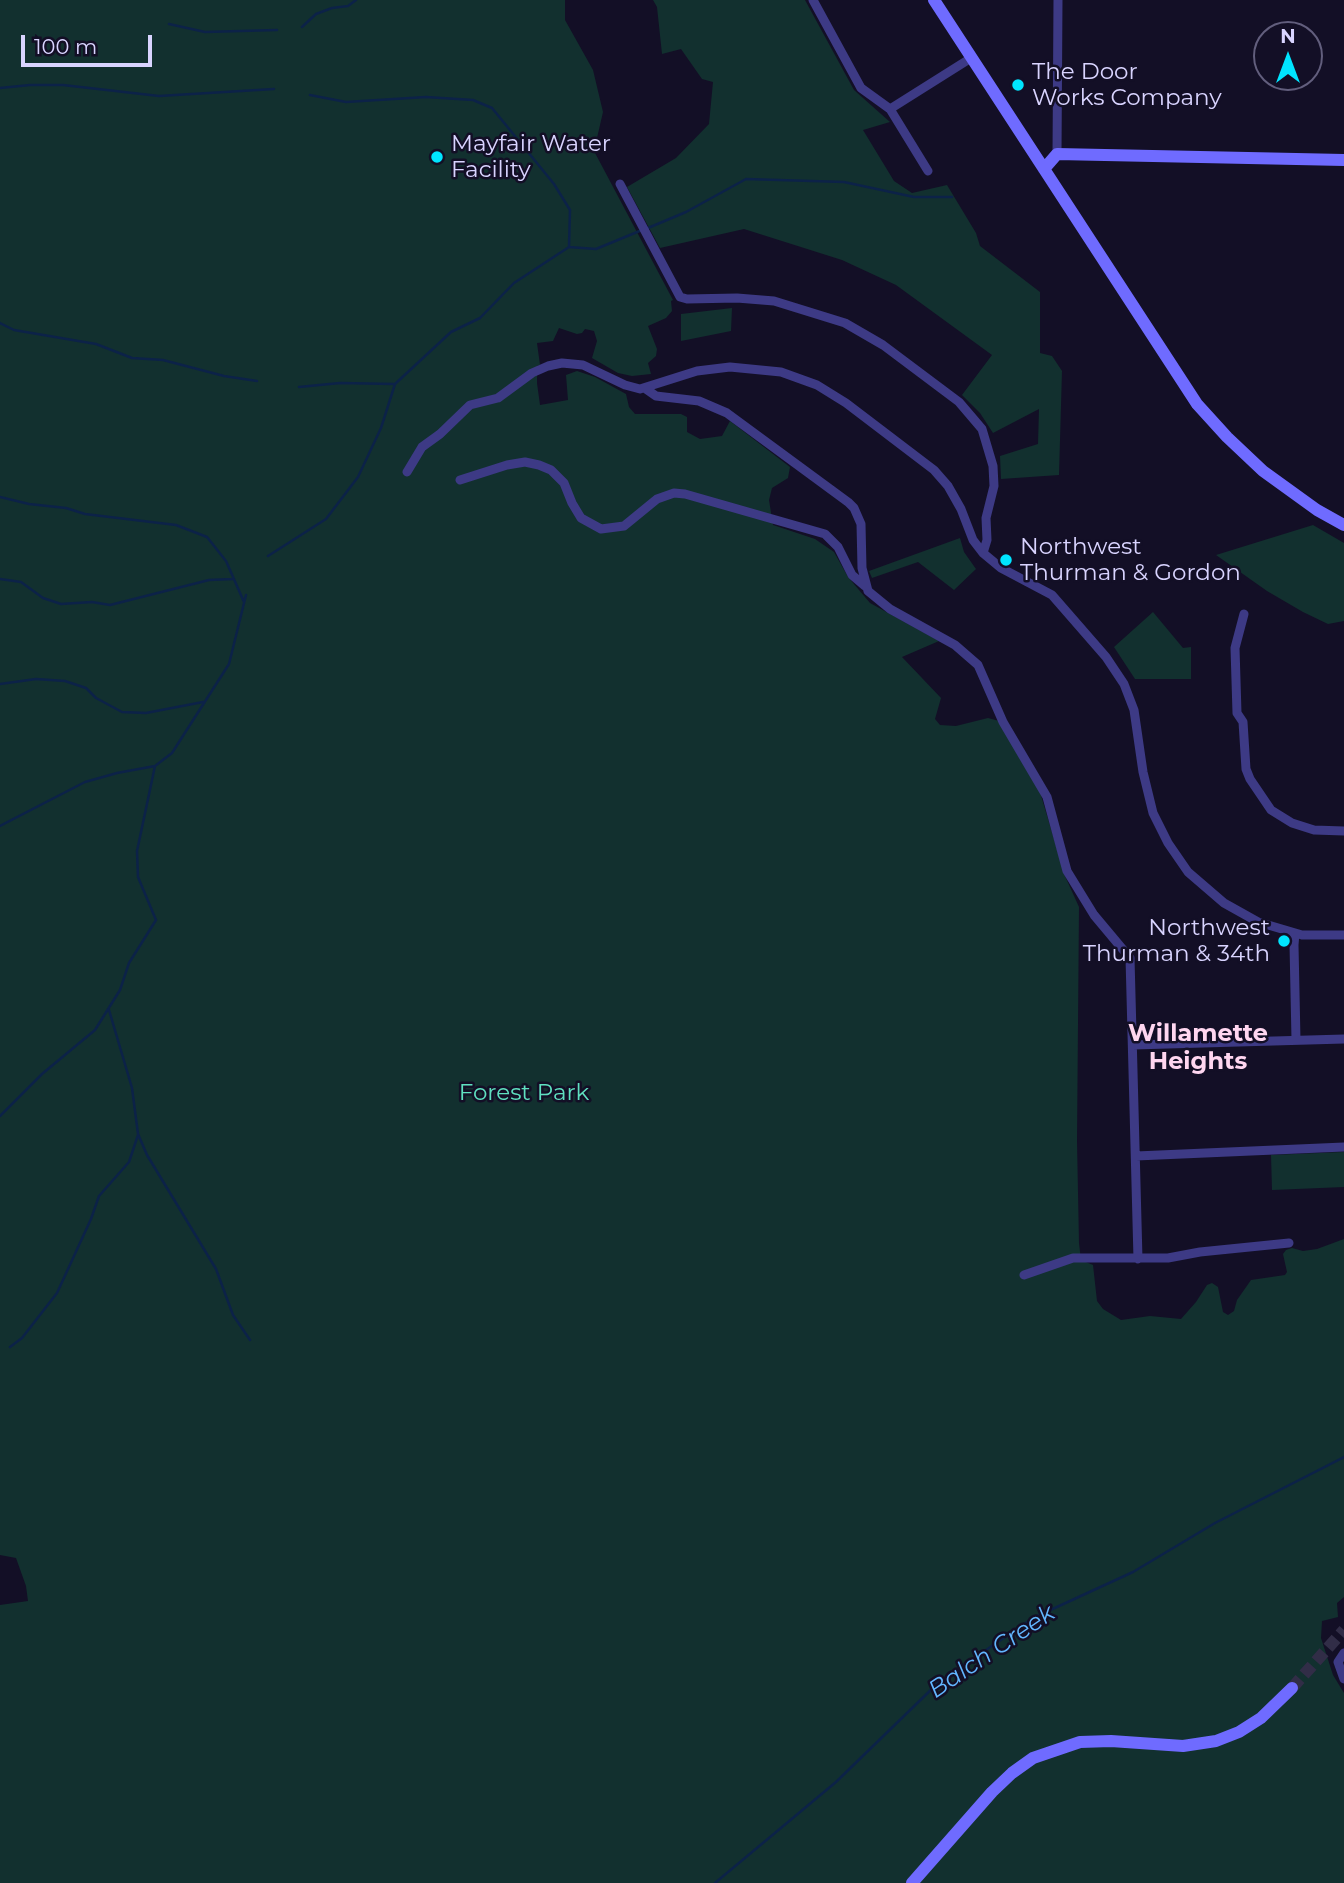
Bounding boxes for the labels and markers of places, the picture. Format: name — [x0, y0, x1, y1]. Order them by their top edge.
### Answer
place label: The Door Works Company — [1032, 58, 1222, 112]
marker: The Door Works Company — [1010, 77, 1026, 93]
place label: Mayfair Water Facility — [451, 130, 611, 184]
marker: Mayfair Water Facility — [429, 149, 445, 165]
place label: Northwest Thurman & Gordon — [1020, 533, 1241, 587]
marker: Northwest Thurman & Gordon — [998, 552, 1014, 568]
place label: Northwest Thurman & 34th — [1083, 914, 1270, 968]
marker: Northwest Thurman & 34th — [1276, 933, 1292, 949]

